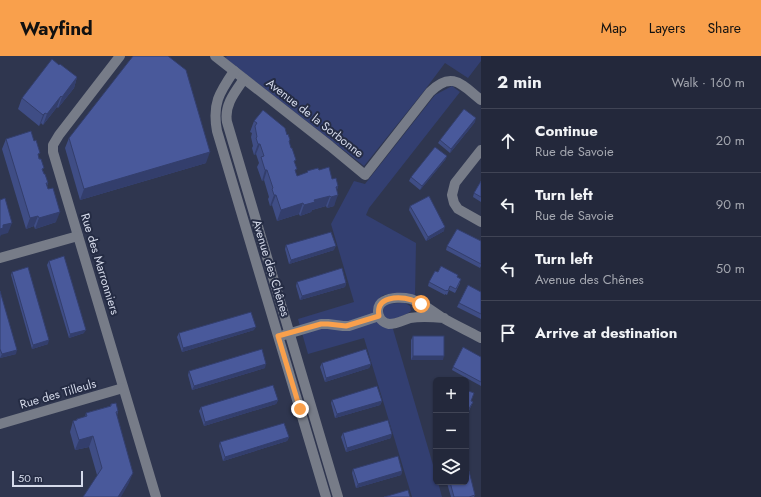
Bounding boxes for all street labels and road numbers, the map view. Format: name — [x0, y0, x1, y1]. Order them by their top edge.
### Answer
street label: Avenue de la Sorbonne — [263, 74, 367, 162]
street label: Rue des Marronniers — [76, 211, 124, 317]
street label: Avenue des Chênes — [248, 217, 294, 319]
street label: Rue des Tilleuls — [18, 374, 98, 413]

